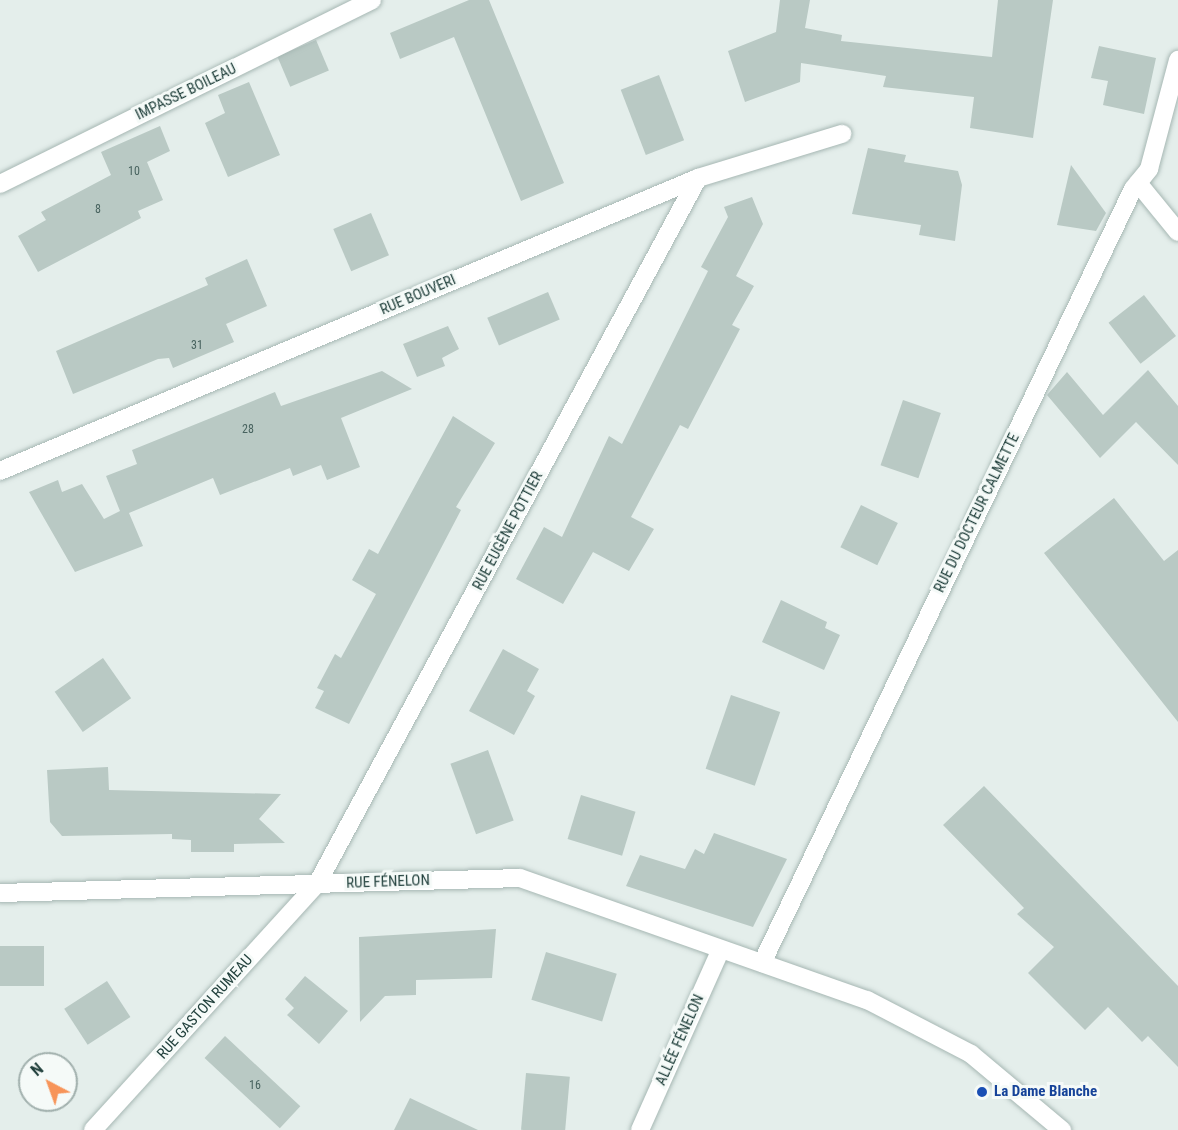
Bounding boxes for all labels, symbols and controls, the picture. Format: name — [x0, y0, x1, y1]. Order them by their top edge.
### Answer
street label: IMPASSE BOILEAU — [133, 60, 239, 124]
house number: 10 — [128, 165, 140, 179]
house number: 8 — [95, 203, 101, 217]
street label: RUE BOUVERI — [377, 271, 459, 319]
house number: 31 — [191, 339, 203, 353]
house number: 28 — [242, 423, 254, 437]
street label: RUE DU DOCTEUR CALMETTE — [931, 430, 1023, 596]
street label: RUE EUGÈNE POTTIER — [469, 469, 547, 593]
street label: RUE FÉNELON — [346, 872, 430, 892]
street label: RUE GASTON RUMEAU — [153, 951, 257, 1063]
street label: ALLÉE FÉNELON — [652, 992, 708, 1088]
north arrow — [18, 1052, 78, 1112]
text: N — [27, 1059, 47, 1080]
house number: 16 — [249, 1079, 261, 1093]
place label: La Dame Blanche — [994, 1083, 1097, 1101]
marker: La Dame Blanche — [975, 1085, 989, 1099]

